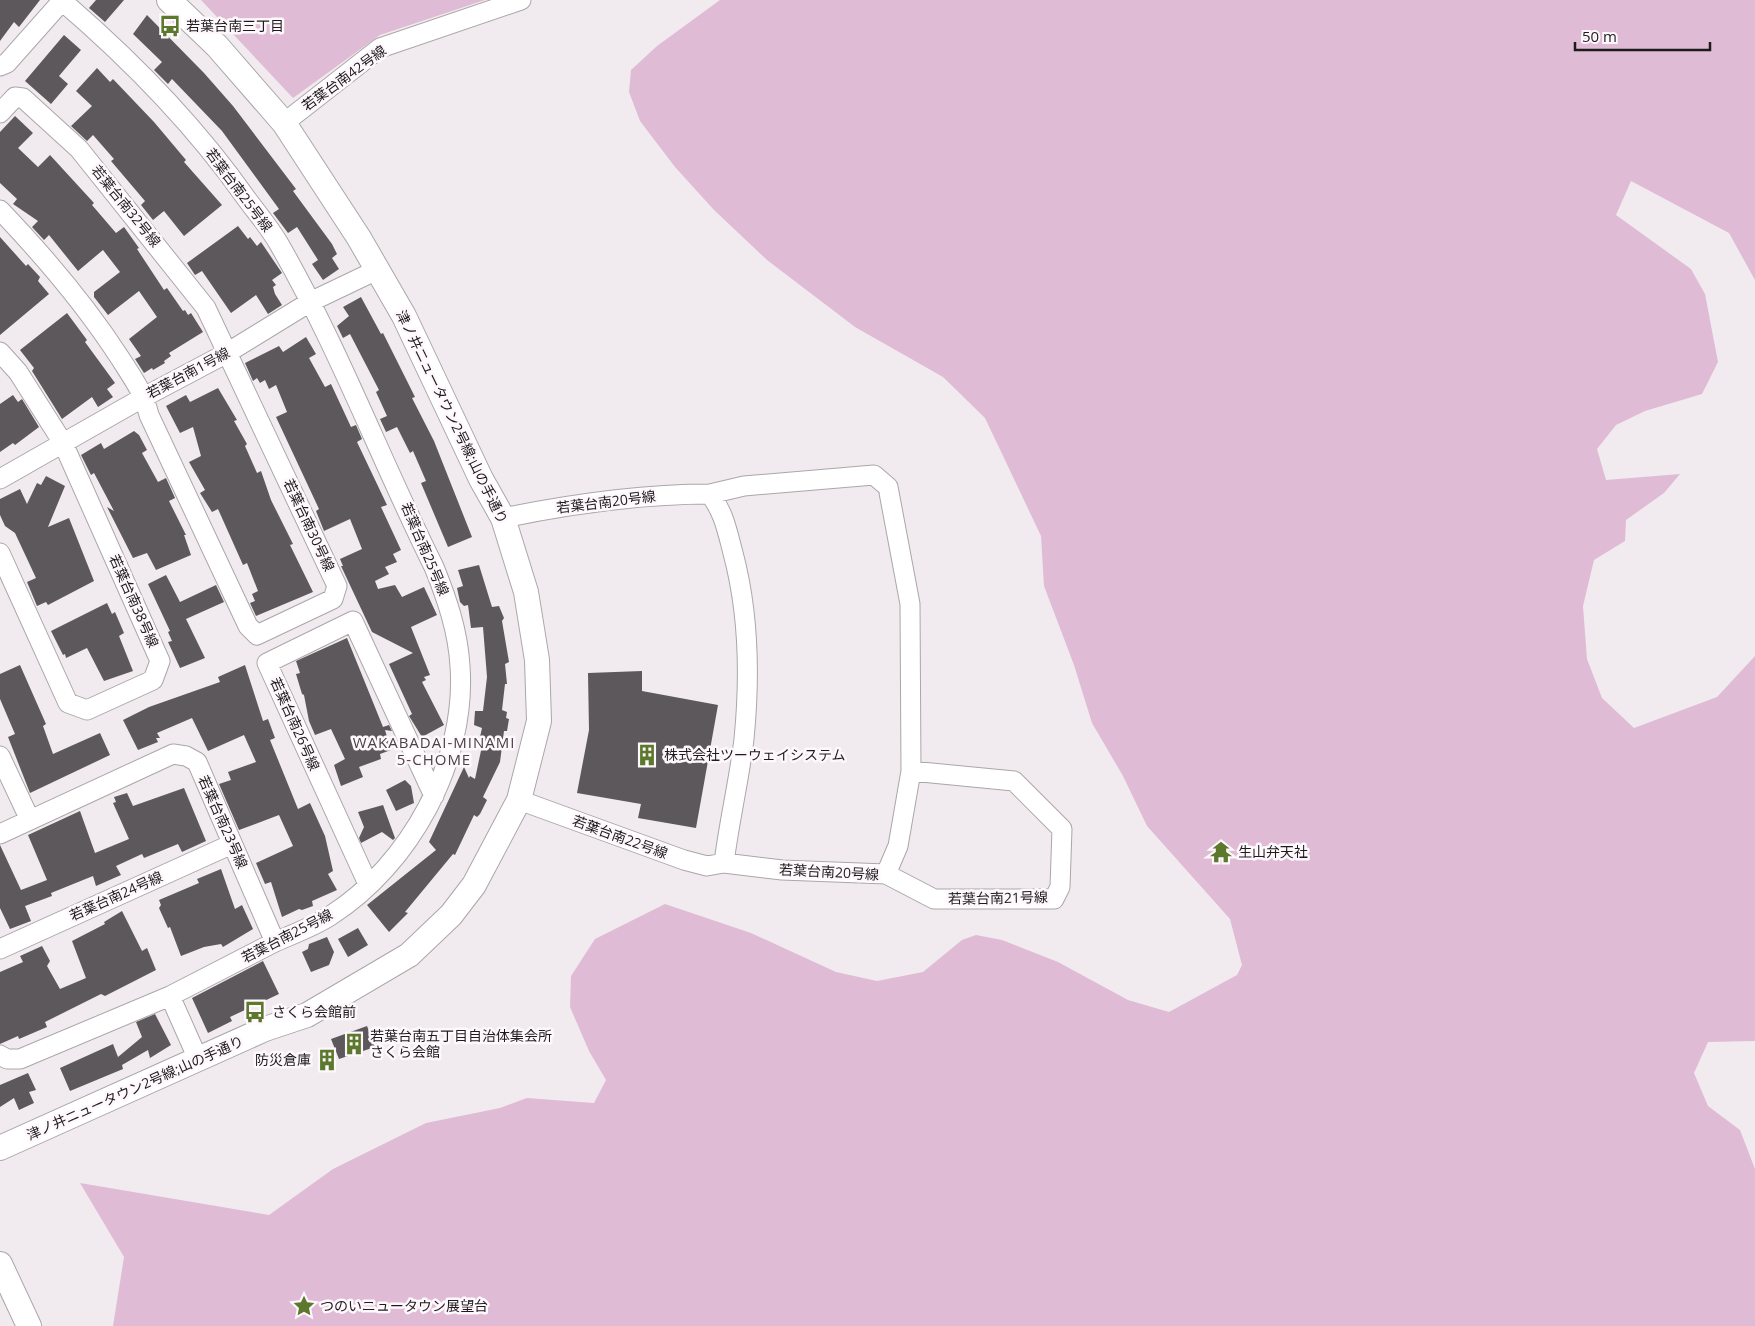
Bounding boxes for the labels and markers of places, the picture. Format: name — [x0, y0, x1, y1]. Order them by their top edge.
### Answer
bus stop icon: 若葉台南三丁目 — [157, 13, 183, 39]
place label: 若葉台南三丁目 — [186, 16, 284, 35]
building icon: 株式会社ツーウェイシステム — [634, 742, 660, 768]
place label: 株式会社ツーウェイシステム — [664, 745, 846, 764]
temple icon: 生山弁天社 — [1208, 839, 1234, 865]
place label: 生山弁天社 — [1238, 842, 1308, 861]
bus stop icon: さくら会館前 — [242, 999, 268, 1025]
place label: さくら会館前 — [272, 1002, 356, 1021]
place label: 若葉台南五丁目自治体集会所 さくら会館 — [370, 1026, 552, 1061]
building icon: 若葉台南五丁目自治体集会所 さくら会館 — [341, 1031, 367, 1057]
building icon: 防災倉庫 — [314, 1047, 340, 1073]
place label: 防災倉庫 — [255, 1050, 311, 1069]
place icon: つのいニュータウン展望台 — [291, 1293, 317, 1319]
place label: つのいニュータウン展望台 — [320, 1296, 488, 1315]

